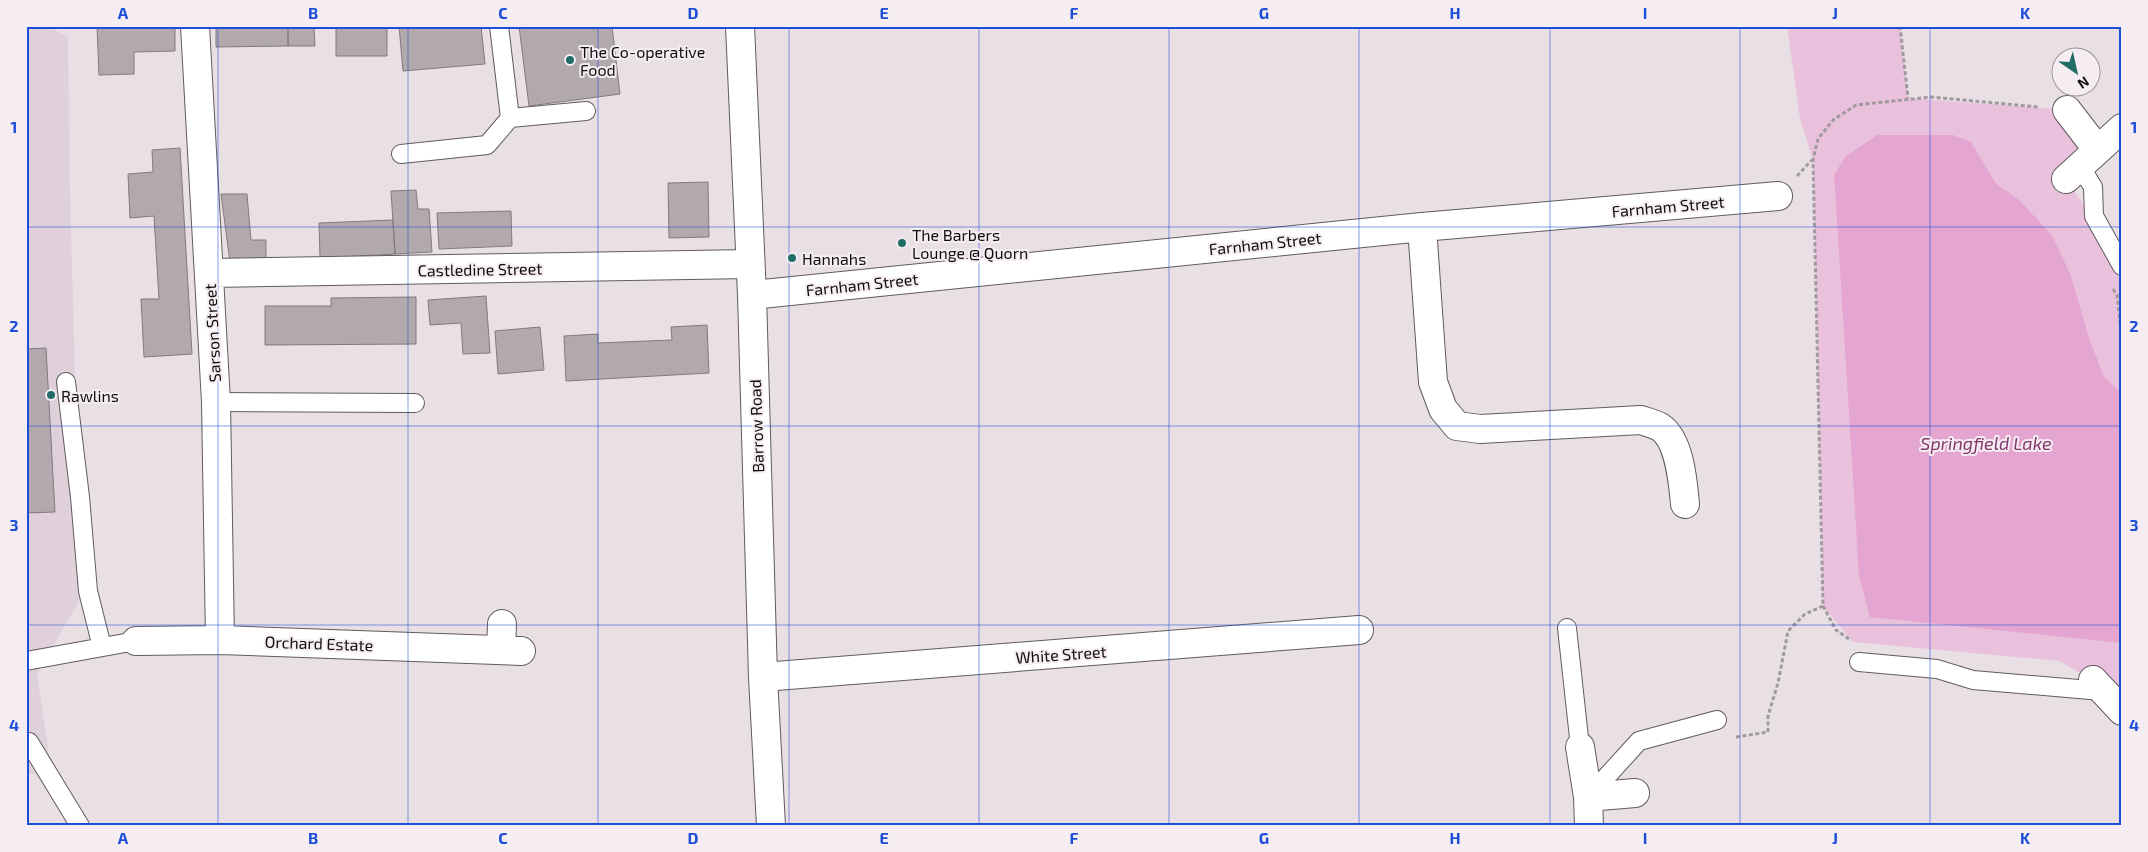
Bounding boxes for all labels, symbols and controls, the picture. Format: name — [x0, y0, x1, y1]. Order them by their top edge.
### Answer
text: A — [118, 3, 129, 22]
text: B — [308, 3, 318, 22]
text: C — [498, 3, 508, 22]
text: D — [688, 3, 699, 22]
text: E — [879, 3, 889, 22]
text: F — [1070, 3, 1079, 22]
text: G — [1259, 3, 1269, 22]
text: H — [1449, 3, 1461, 22]
text: I — [1643, 3, 1647, 22]
text: J — [1832, 3, 1838, 22]
text: K — [2020, 3, 2031, 22]
place label: The Co-operative Food — [580, 42, 705, 79]
north arrow — [2050, 48, 2100, 98]
marker: The Co-operative Food — [564, 54, 576, 66]
text: N — [2075, 73, 2092, 93]
text: 1 — [11, 117, 17, 136]
text: 1 — [2131, 117, 2137, 136]
street label: Farnham Street — [1611, 192, 1725, 220]
place label: The Barbers Lounge @ Quorn — [912, 225, 1028, 263]
street label: Farnham Street — [1208, 228, 1322, 258]
marker: The Barbers Lounge @ Quorn — [896, 237, 908, 249]
place label: Hannahs — [802, 249, 866, 268]
marker: Hannahs — [786, 252, 798, 264]
street label: Castledine Street — [418, 258, 542, 280]
street label: Farnham Street — [805, 269, 919, 299]
street label: Sarson Street — [200, 283, 224, 383]
text: 2 — [9, 316, 19, 335]
text: 2 — [2129, 316, 2139, 335]
street label: Barrow Road — [745, 379, 767, 473]
place label: Rawlins — [61, 386, 119, 405]
marker: Rawlins — [45, 389, 57, 401]
water label: Springfield Lake — [1920, 432, 2052, 454]
text: 3 — [9, 515, 19, 534]
text: 3 — [2129, 515, 2139, 534]
street label: Orchard Estate — [264, 632, 374, 654]
street label: White Street — [1015, 641, 1107, 667]
text: 4 — [9, 715, 19, 734]
text: 4 — [2129, 715, 2139, 734]
text: A — [118, 828, 129, 847]
text: B — [308, 828, 318, 847]
text: C — [498, 828, 508, 847]
text: D — [688, 828, 699, 847]
text: E — [879, 828, 889, 847]
text: F — [1070, 828, 1079, 847]
text: G — [1259, 828, 1269, 847]
text: H — [1449, 828, 1461, 847]
text: I — [1643, 828, 1647, 847]
text: J — [1832, 828, 1838, 847]
text: K — [2020, 828, 2031, 847]

